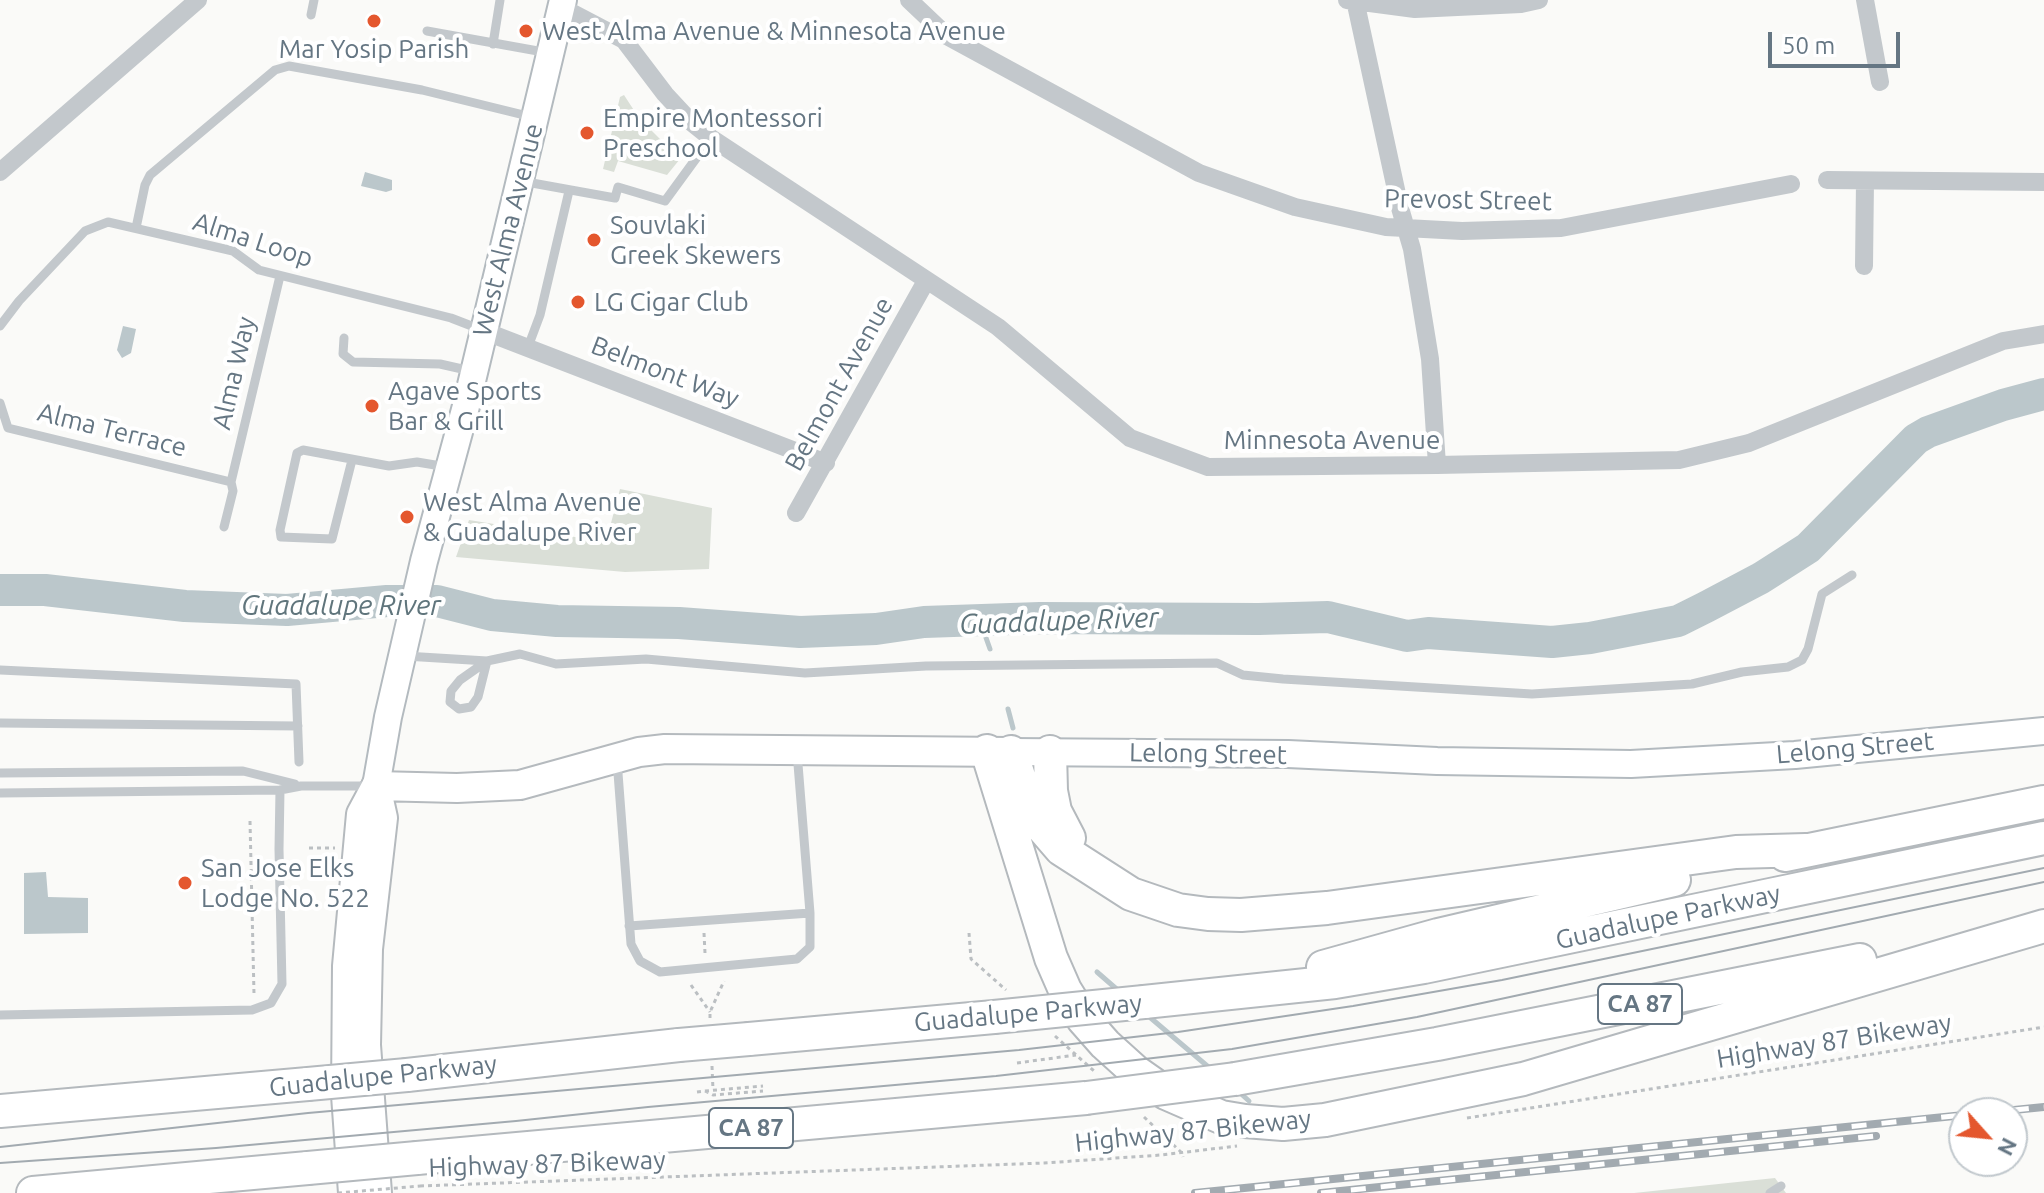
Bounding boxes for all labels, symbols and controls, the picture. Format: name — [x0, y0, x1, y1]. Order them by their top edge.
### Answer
marker: Mar Yosip Parish — [365, 12, 383, 30]
place label: West Alma Avenue & Minnesota Avenue — [542, 15, 1006, 47]
scale bar — [1772, 16, 1904, 66]
marker: West Alma Avenue & Minnesota Avenue — [517, 22, 535, 40]
text: 50 m — [1782, 32, 1835, 59]
place label: Mar Yosip Parish — [279, 33, 469, 65]
place label: Empire Montessori Preschool — [603, 102, 823, 164]
street label: West Alma Avenue — [466, 120, 550, 340]
marker: Empire Montessori Preschool — [578, 124, 596, 142]
street label: Prevost Street — [1384, 183, 1552, 217]
street label: Alma Loop — [189, 206, 317, 274]
place label: Souvlaki Greek Skewers — [610, 209, 781, 270]
marker: Souvlaki Greek Skewers — [585, 231, 603, 249]
place label: LG Cigar Club — [594, 286, 749, 318]
street label: Belmont Avenue — [778, 292, 900, 476]
marker: LG Cigar Club — [569, 293, 587, 311]
street label: Alma Way — [206, 314, 262, 432]
street label: Belmont Way — [587, 330, 743, 414]
place label: Agave Sports Bar & Grill — [388, 375, 542, 436]
street label: Alma Terrace — [34, 396, 190, 464]
marker: Agave Sports Bar & Grill — [363, 397, 381, 415]
street label: Minnesota Avenue — [1224, 424, 1440, 456]
place label: West Alma Avenue & Guadalupe River — [423, 486, 642, 548]
marker: West Alma Avenue & Guadalupe River — [398, 508, 416, 526]
water label: Guadalupe River — [241, 589, 441, 623]
water label: Guadalupe River — [959, 601, 1159, 641]
street label: Lelong Street — [1775, 726, 1935, 770]
street label: Lelong Street — [1129, 737, 1287, 771]
place label: San Jose Elks Lodge No. 522 — [201, 852, 370, 914]
marker: San Jose Elks Lodge No. 522 — [176, 874, 194, 892]
street label: Guadalupe Parkway — [1553, 878, 1783, 956]
road number: CA 87 — [1598, 984, 1682, 1024]
street label: Guadalupe Parkway — [913, 987, 1143, 1039]
street label: Highway 87 Bikeway — [1714, 1007, 1954, 1075]
street label: Guadalupe Parkway — [268, 1049, 498, 1103]
north arrow — [1948, 1097, 2028, 1177]
street label: Highway 87 Bikeway — [1073, 1103, 1313, 1159]
road number: CA 87 — [709, 1108, 793, 1148]
text: N — [1993, 1134, 2023, 1160]
street label: Highway 87 Bikeway — [428, 1144, 666, 1184]

